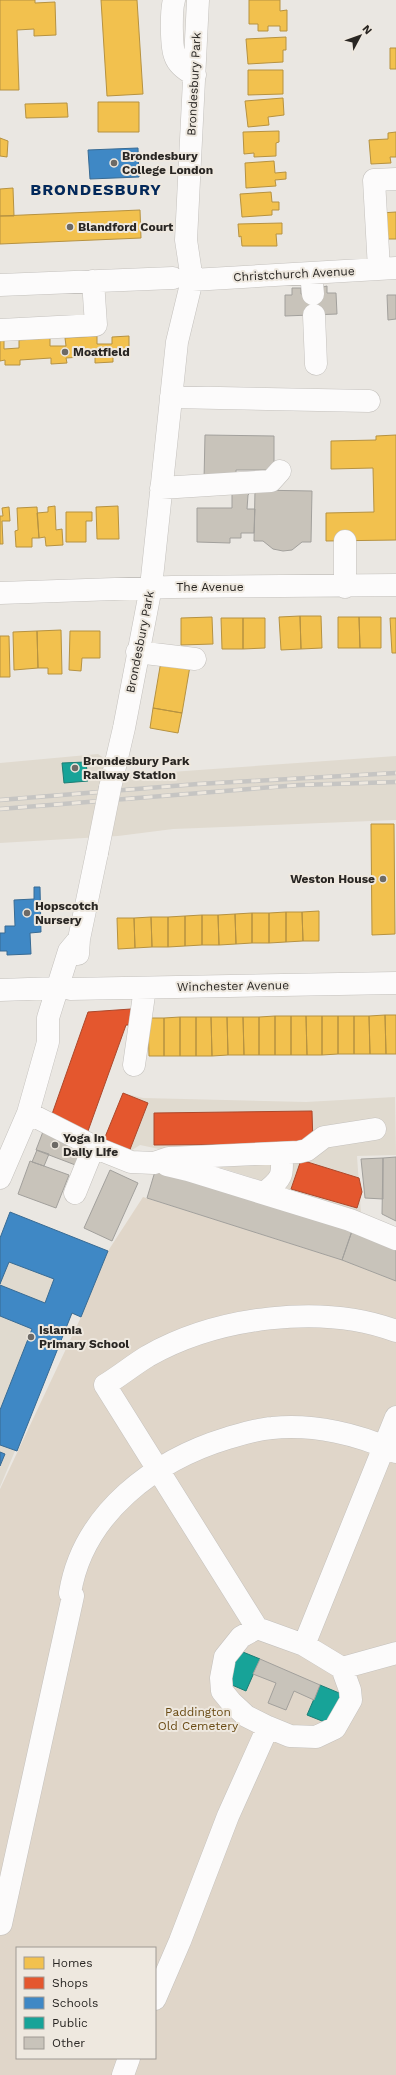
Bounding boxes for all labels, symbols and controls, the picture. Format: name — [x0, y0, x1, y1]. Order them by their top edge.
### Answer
north arrow — [340, 16, 380, 56]
text: N — [360, 22, 375, 37]
street label: Brondesbury Park — [184, 32, 204, 136]
place label: Brondesbury College London — [122, 149, 213, 177]
marker: Brondesbury College London — [109, 158, 119, 168]
district label: BRONDESBURY — [30, 180, 162, 199]
place label: Blandford Court — [78, 220, 174, 234]
marker: Blandford Court — [65, 222, 75, 232]
street label: Christchurch Avenue — [233, 264, 355, 284]
place label: Moatfield — [73, 345, 130, 359]
marker: Moatfield — [60, 347, 70, 357]
street label: The Avenue — [176, 580, 244, 594]
street label: Brondesbury Park — [123, 590, 157, 694]
place label: Brondesbury Park Railway Station — [83, 754, 190, 782]
marker: Brondesbury Park Railway Station — [70, 763, 80, 773]
place label: Weston House — [290, 872, 375, 886]
marker: Weston House — [378, 874, 388, 884]
place label: Hopscotch Nursery — [35, 899, 98, 927]
marker: Hopscotch Nursery — [22, 908, 32, 918]
street label: Winchester Avenue — [177, 978, 289, 994]
place label: Yoga In Daily Life — [63, 1131, 118, 1159]
marker: Yoga In Daily Life — [50, 1140, 60, 1150]
place label: Islamia Primary School — [39, 1323, 129, 1351]
marker: Islamia Primary School — [26, 1332, 36, 1342]
park label: Paddington Old Cemetery — [158, 1705, 239, 1733]
legend — [16, 1947, 156, 2059]
text: Homes — [52, 1956, 93, 1970]
text: Shops — [52, 1976, 88, 1990]
text: Schools — [52, 1996, 98, 2010]
text: Public — [52, 2016, 88, 2030]
text: Other — [52, 2036, 85, 2050]

